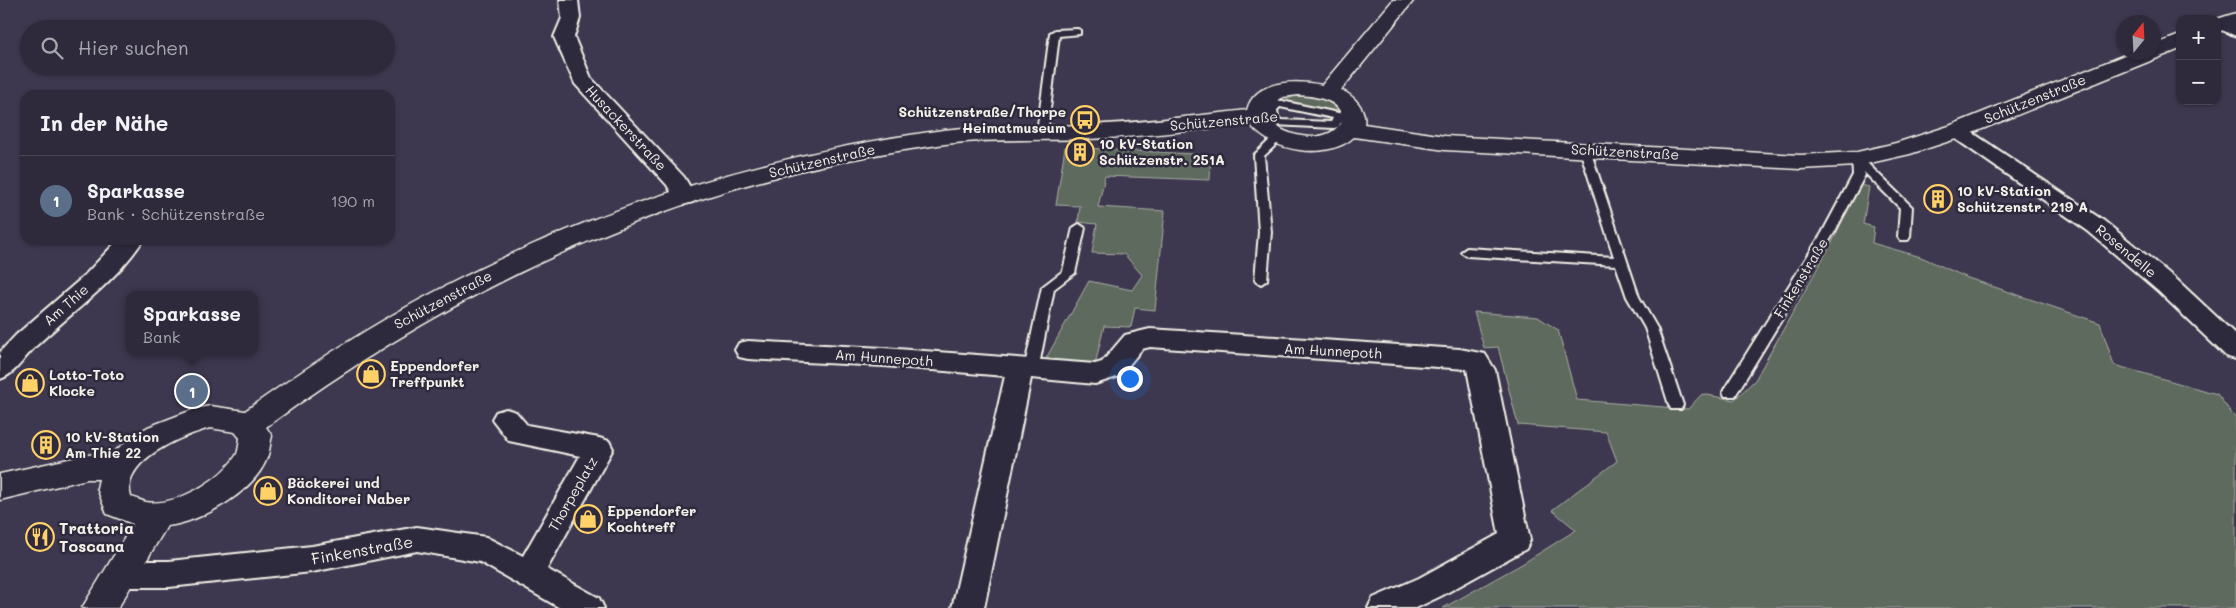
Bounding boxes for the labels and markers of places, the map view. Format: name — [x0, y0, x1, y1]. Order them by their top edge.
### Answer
place label: Schützenstraße/Thorpe Heimatmuseum — [898, 102, 1066, 137]
bus stop icon: Schützenstraße/Thorpe Heimatmuseum — [1070, 105, 1100, 135]
place label: 10 kV-Station Schützenstr. 251A — [1099, 134, 1225, 169]
building icon: 10 kV-Station Schützenstr. 251A — [1065, 137, 1095, 167]
place label: 10 kV-Station Schützenstr. 219 A — [1957, 181, 2088, 216]
building icon: 10 kV-Station Schützenstr. 219 A — [1923, 184, 1953, 214]
place label: Eppendorfer Treffpunkt — [390, 356, 479, 391]
shop icon: Eppendorfer Treffpunkt — [356, 359, 386, 389]
place label: Lotto-Toto Klocke — [49, 365, 124, 400]
shop icon: Lotto-Toto Klocke — [15, 368, 45, 398]
pin: 1 — [176, 372, 208, 410]
place label: 10 kV-Station Am Thie 22 — [65, 427, 159, 462]
building icon: 10 kV-Station Am Thie 22 — [31, 430, 61, 460]
place label: Bäckerei und Konditorei Naber — [287, 473, 410, 508]
shop icon: Bäckerei und Konditorei Naber — [253, 476, 283, 506]
place label: Eppendorfer Kochtreff — [607, 501, 696, 536]
shop icon: Eppendorfer Kochtreff — [573, 504, 603, 534]
place label: Trattoria Toscana — [59, 517, 134, 556]
restaurant icon: Trattoria Toscana — [25, 522, 55, 552]

